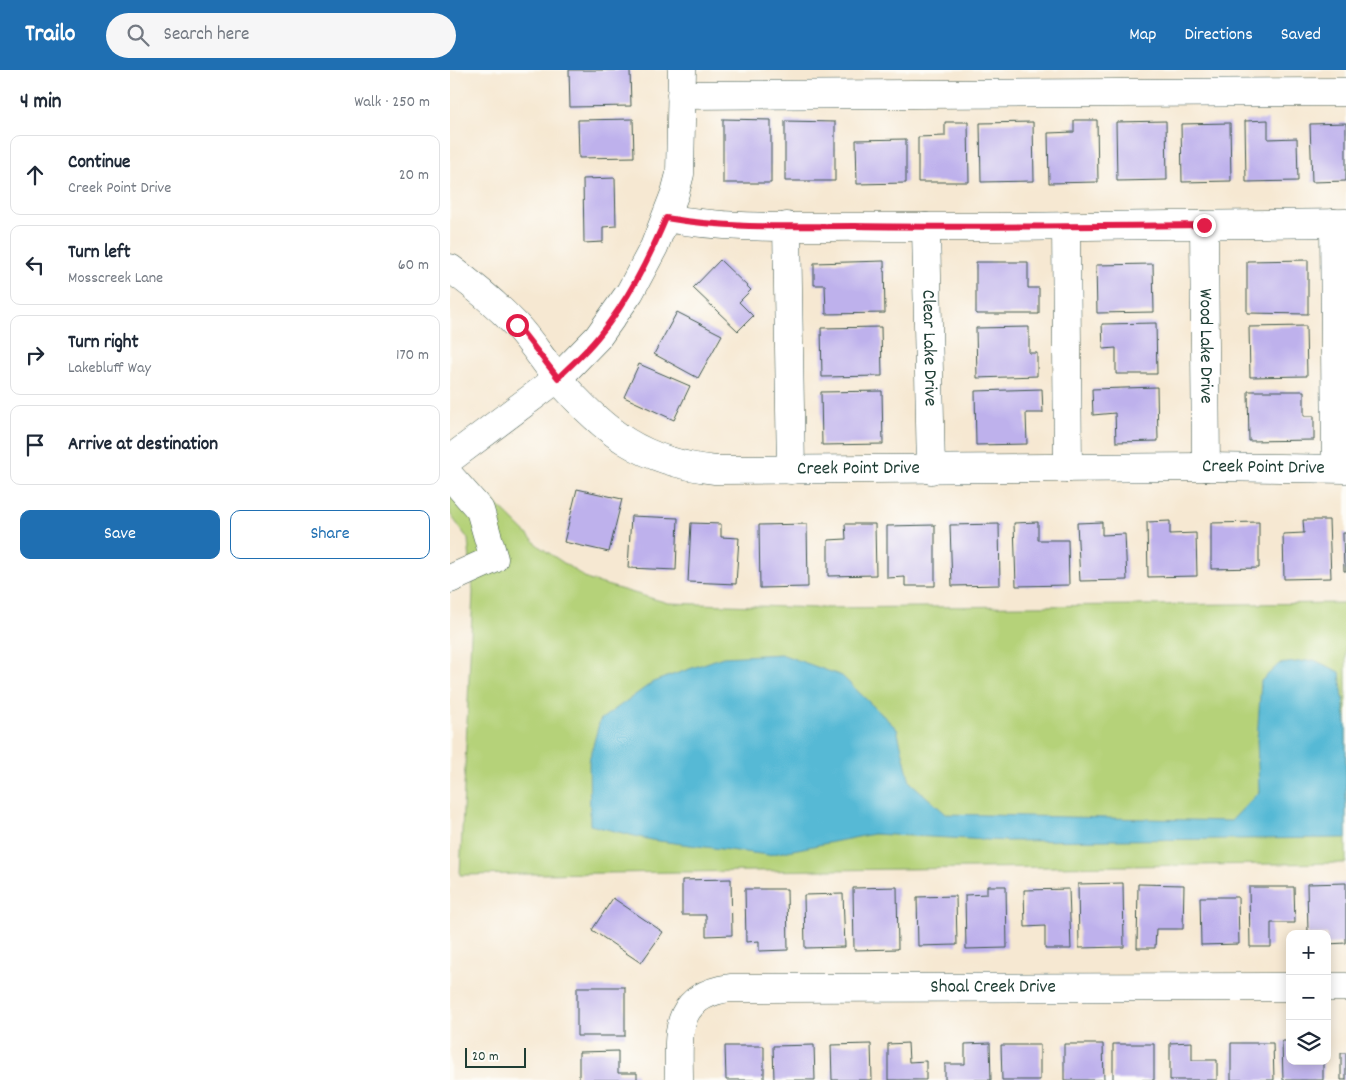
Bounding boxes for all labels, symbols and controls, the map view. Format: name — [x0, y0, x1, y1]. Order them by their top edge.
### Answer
search box — [106, 13, 456, 58]
text: Trailo — [25, 18, 76, 52]
icon: search — [124, 21, 152, 49]
text: Search here — [164, 22, 249, 49]
text: Map — [1129, 23, 1156, 48]
text: Directions — [1184, 23, 1253, 48]
text: Saved — [1281, 23, 1321, 48]
text: 4 min — [20, 88, 62, 118]
text: Walk · 250 m — [354, 91, 430, 114]
text: Continue — [68, 150, 130, 177]
icon: ahead — [21, 161, 49, 189]
text: 20 m — [399, 164, 429, 187]
text: Creek Point Drive — [68, 177, 171, 200]
route end — [1193, 214, 1216, 237]
text: Turn left — [68, 240, 131, 267]
icon: left — [21, 251, 49, 279]
text: 60 m — [398, 254, 429, 277]
text: Mosscreek Lane — [68, 267, 163, 290]
street label: Wood Lake Drive — [1191, 288, 1219, 404]
street label: Clear Lake Drive — [914, 289, 943, 407]
route start — [506, 314, 529, 337]
text: Turn right — [68, 330, 139, 357]
icon: right — [21, 341, 49, 369]
text: 170 m — [396, 344, 429, 367]
text: Lakebluff Way — [68, 357, 151, 380]
icon: arrive — [21, 431, 49, 459]
text: Arrive at destination — [68, 432, 218, 459]
street label: Creek Point Drive — [1202, 453, 1325, 482]
street label: Creek Point Drive — [797, 455, 920, 483]
button: Save — [20, 510, 220, 559]
button: Share — [230, 510, 430, 559]
map controls — [1286, 930, 1331, 1065]
button: + — [1286, 930, 1331, 975]
street label: Shoal Creek Drive — [930, 974, 1056, 1001]
button: − — [1286, 975, 1331, 1020]
button: layers — [1286, 1020, 1331, 1065]
scale bar — [465, 1045, 526, 1068]
text: 20 m — [472, 1047, 499, 1067]

